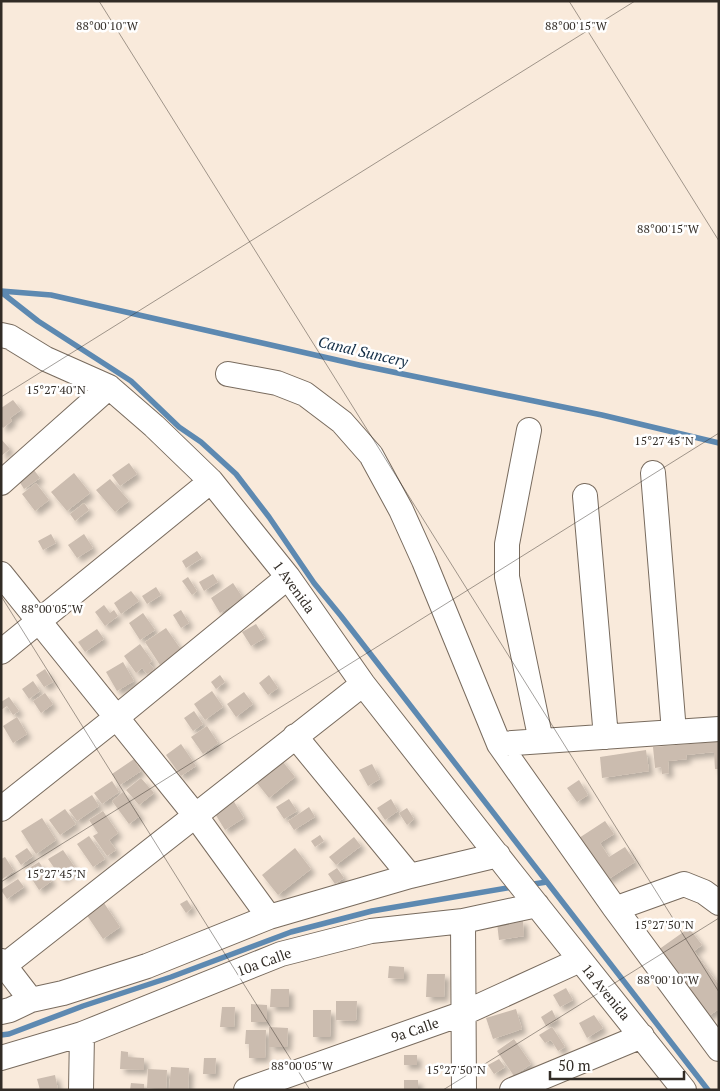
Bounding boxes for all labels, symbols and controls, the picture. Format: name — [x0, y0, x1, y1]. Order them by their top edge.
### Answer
text: 88°00'10"W — [76, 18, 139, 33]
text: 88°00'15"W — [545, 18, 608, 33]
text: 88°00'15"W — [637, 221, 700, 236]
water label: Canal Suncery — [316, 331, 411, 371]
text: 15°27'40"N — [26, 382, 86, 397]
text: 15°27'45"N — [634, 433, 694, 448]
street label: 1 Avenida — [269, 557, 320, 617]
text: 88°00'05"W — [21, 601, 84, 616]
text: 15°27'45"N — [26, 866, 86, 881]
text: 15°27'50"N — [634, 917, 694, 932]
street label: 10a Calle — [234, 943, 294, 980]
street label: 1a Avenida — [578, 959, 635, 1024]
text: 88°00'10"W — [637, 972, 700, 987]
street label: 9a Calle — [388, 1012, 441, 1047]
scale bar — [550, 1048, 684, 1080]
text: 50 m — [558, 1055, 591, 1075]
text: 88°00'05"W — [271, 1058, 334, 1073]
text: 15°27'50"N — [426, 1062, 486, 1077]

